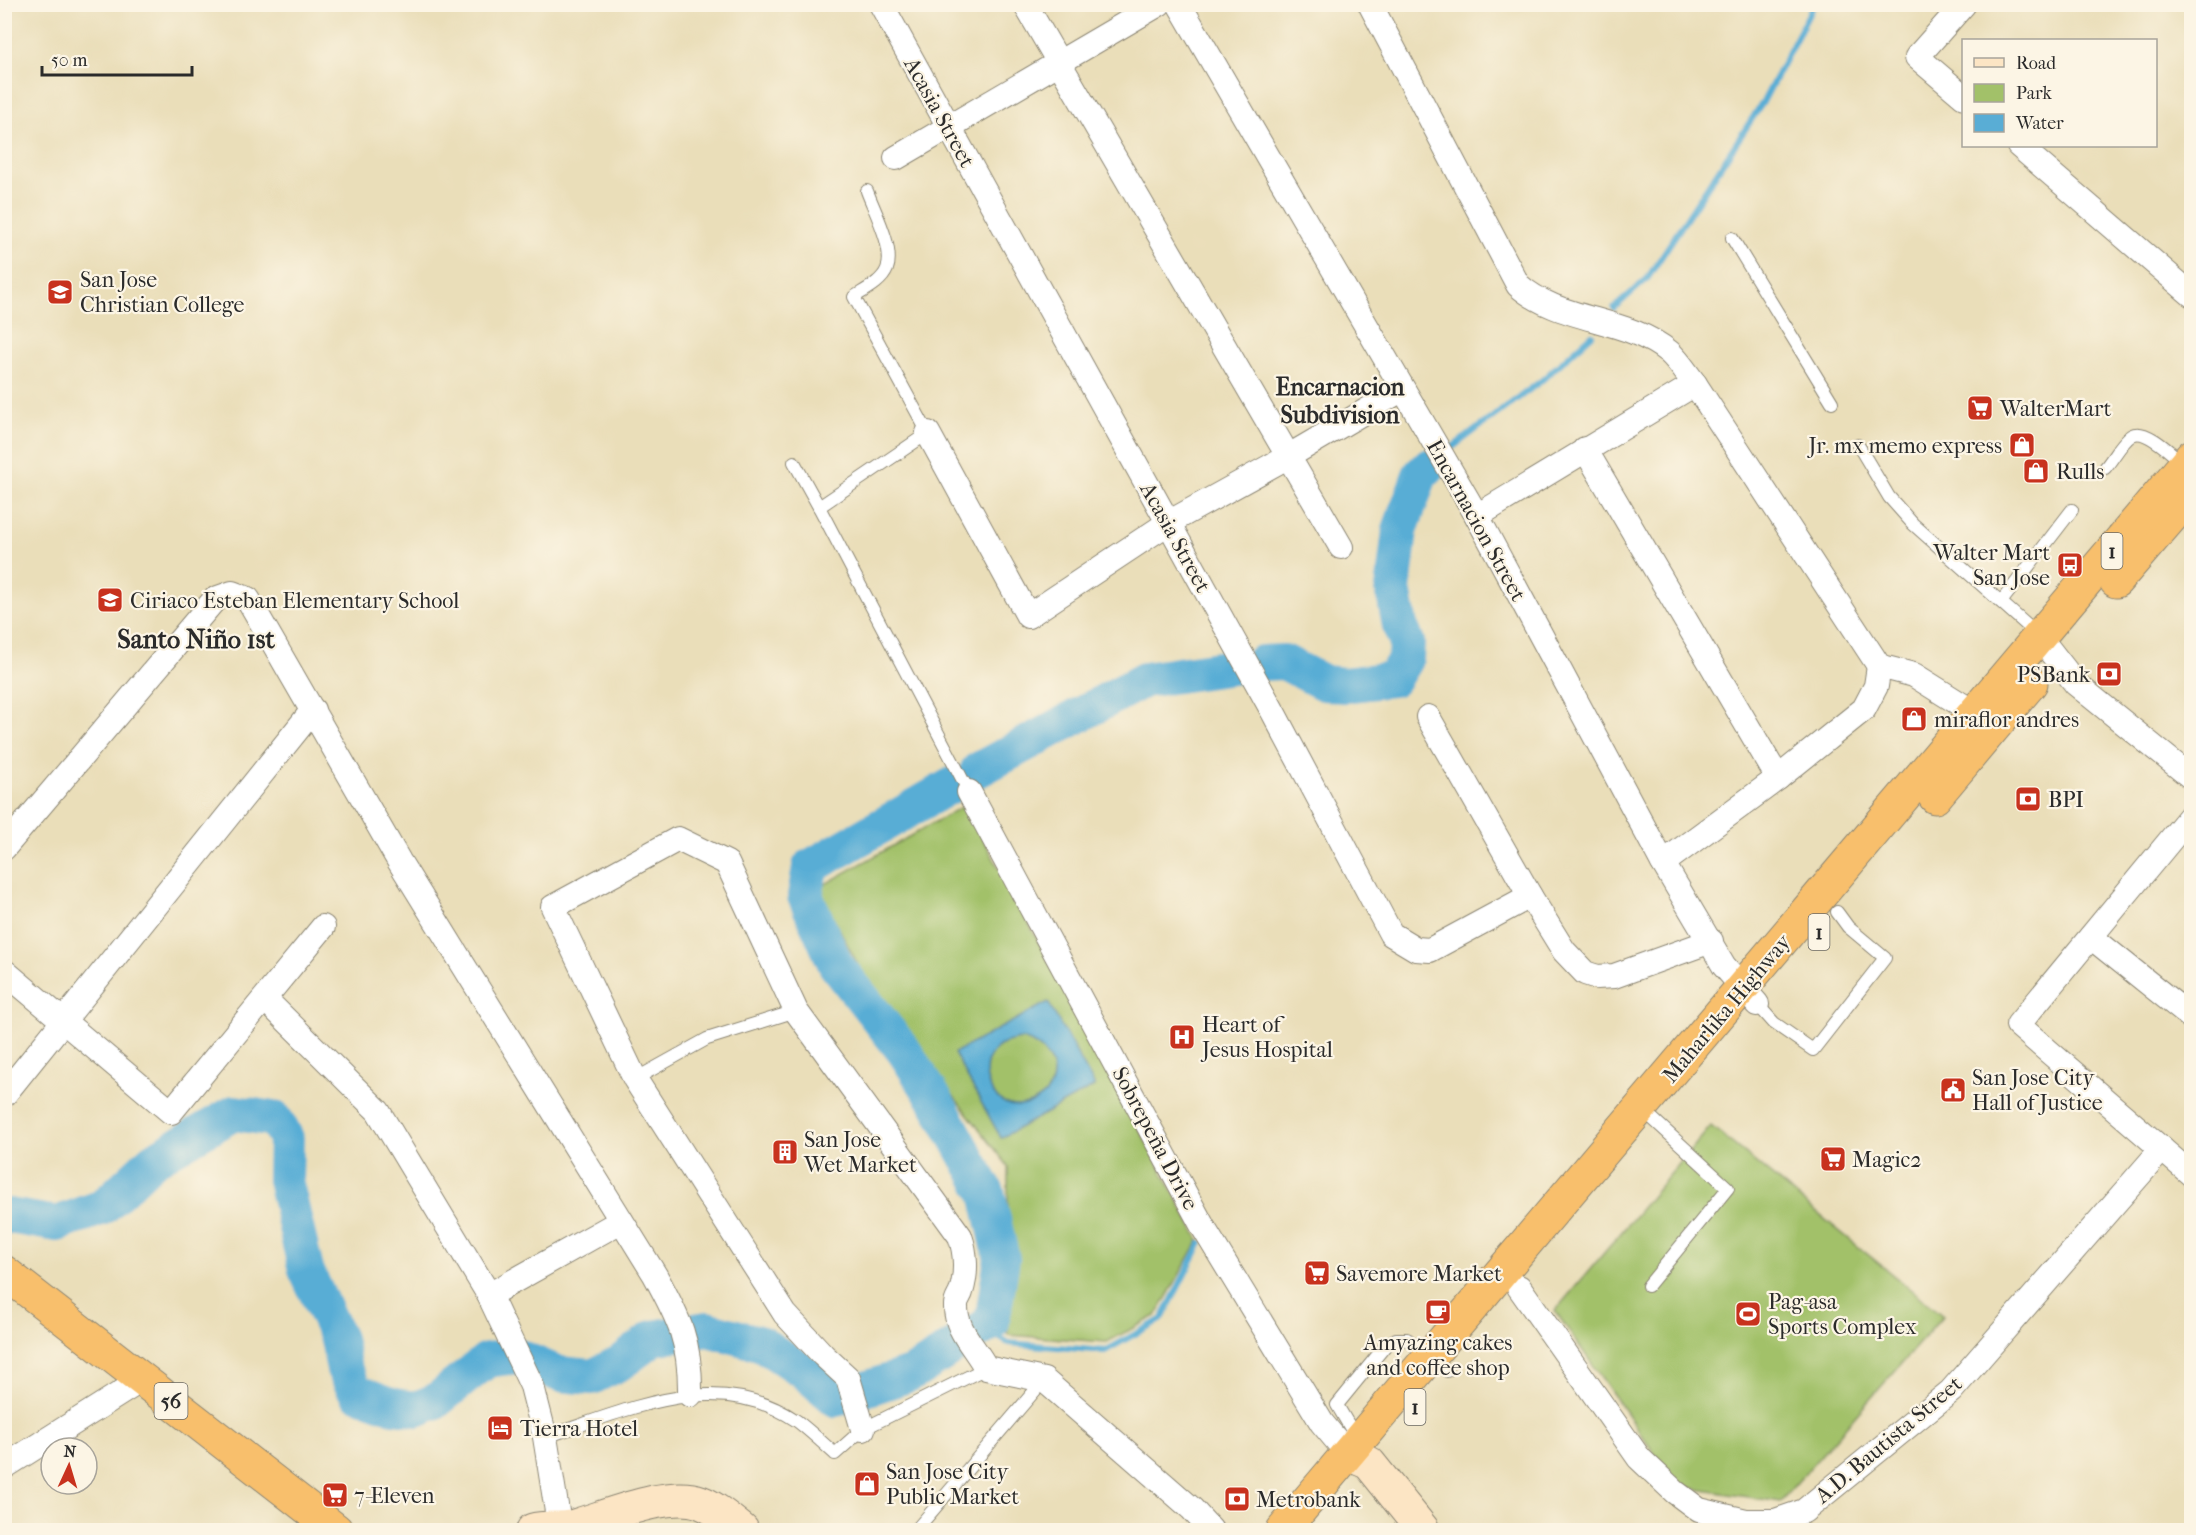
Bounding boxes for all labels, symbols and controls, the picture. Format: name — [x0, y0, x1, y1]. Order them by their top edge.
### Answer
scale bar — [42, 39, 192, 77]
legend — [1962, 39, 2157, 147]
text: 50 m — [51, 50, 88, 71]
street label: Acasia Street — [898, 52, 980, 172]
text: Road — [2016, 53, 2056, 74]
text: Park — [2016, 83, 2053, 104]
text: Water — [2015, 113, 2064, 134]
place label: San Jose Christian College — [80, 267, 245, 318]
school or university icon: San Jose Christian College — [45, 277, 75, 307]
district label: Encarnacion Subdivision — [1276, 373, 1405, 429]
supermarket icon: WalterMart — [1965, 393, 1995, 423]
place label: WalterMart — [1999, 396, 2112, 422]
shop icon: Jr. mx memo express — [2007, 430, 2037, 460]
place label: Jr. mx memo express — [1807, 433, 2002, 459]
street label: Encarnacion Street — [1421, 435, 1531, 606]
shop icon: Rulls — [2021, 456, 2051, 486]
place label: Rulls — [2056, 459, 2104, 485]
street label: Acasia Street — [1134, 477, 1216, 597]
road number: 1 — [2102, 533, 2122, 569]
place label: Walter Mart San Jose — [1932, 540, 2050, 591]
bus stop icon: Walter Mart San Jose — [2055, 550, 2085, 580]
school or university icon: Ciriaco Esteban Elementary School — [95, 585, 125, 615]
place label: Ciriaco Esteban Elementary School — [130, 588, 459, 614]
district label: Santo Niño 1st — [117, 624, 275, 655]
bank icon: PSBank — [2094, 659, 2124, 689]
place label: PSBank — [2017, 662, 2091, 688]
shop icon: miraflor andres — [1899, 704, 1929, 734]
place label: miraflor andres — [1934, 707, 2079, 733]
bank icon: BPI — [2013, 784, 2043, 814]
place label: BPI — [2048, 787, 2084, 813]
road number: 1 — [1808, 914, 1830, 950]
street label: Maharlika Highway — [1657, 928, 1797, 1088]
place label: Heart of Jesus Hospital — [1200, 1012, 1333, 1063]
hospital icon: Heart of Jesus Hospital — [1167, 1022, 1197, 1052]
street label: Sobrepeña Drive — [1107, 1063, 1204, 1214]
place label: San Jose City Hall of Justice — [1972, 1065, 2103, 1116]
public building icon: San Jose City Hall of Justice — [1938, 1075, 1968, 1105]
place label: San Jose Wet Market — [803, 1127, 917, 1178]
building icon: San Jose Wet Market — [770, 1137, 800, 1167]
supermarket icon: Magic2 — [1818, 1144, 1848, 1174]
place label: Magic2 — [1852, 1147, 1922, 1173]
supermarket icon: Savemore Market — [1302, 1258, 1332, 1288]
place label: Savemore Market — [1336, 1261, 1502, 1287]
place label: Pag-asa Sports Complex — [1768, 1289, 1917, 1340]
cafe icon: Amyazing cakes and coffee shop — [1423, 1297, 1453, 1327]
sports icon: Pag-asa Sports Complex — [1733, 1299, 1763, 1329]
place label: Amyazing cakes and coffee shop — [1363, 1330, 1512, 1381]
street label: A.D. Bautista Street — [1809, 1371, 1968, 1509]
road number: 56 — [154, 1383, 188, 1419]
road number: 1 — [1404, 1389, 1426, 1425]
hotel icon: Tierra Hotel — [485, 1413, 515, 1443]
place label: Tierra Hotel — [520, 1416, 638, 1442]
north arrow — [39, 1436, 99, 1496]
text: N — [63, 1442, 78, 1461]
place label: San Jose City Public Market — [886, 1459, 1019, 1510]
shop icon: San Jose City Public Market — [852, 1469, 882, 1499]
supermarket icon: 7-Eleven — [320, 1480, 350, 1510]
place label: 7-Eleven — [354, 1483, 435, 1509]
bank icon: Metrobank — [1222, 1484, 1252, 1514]
place label: Metrobank — [1256, 1487, 1361, 1513]

